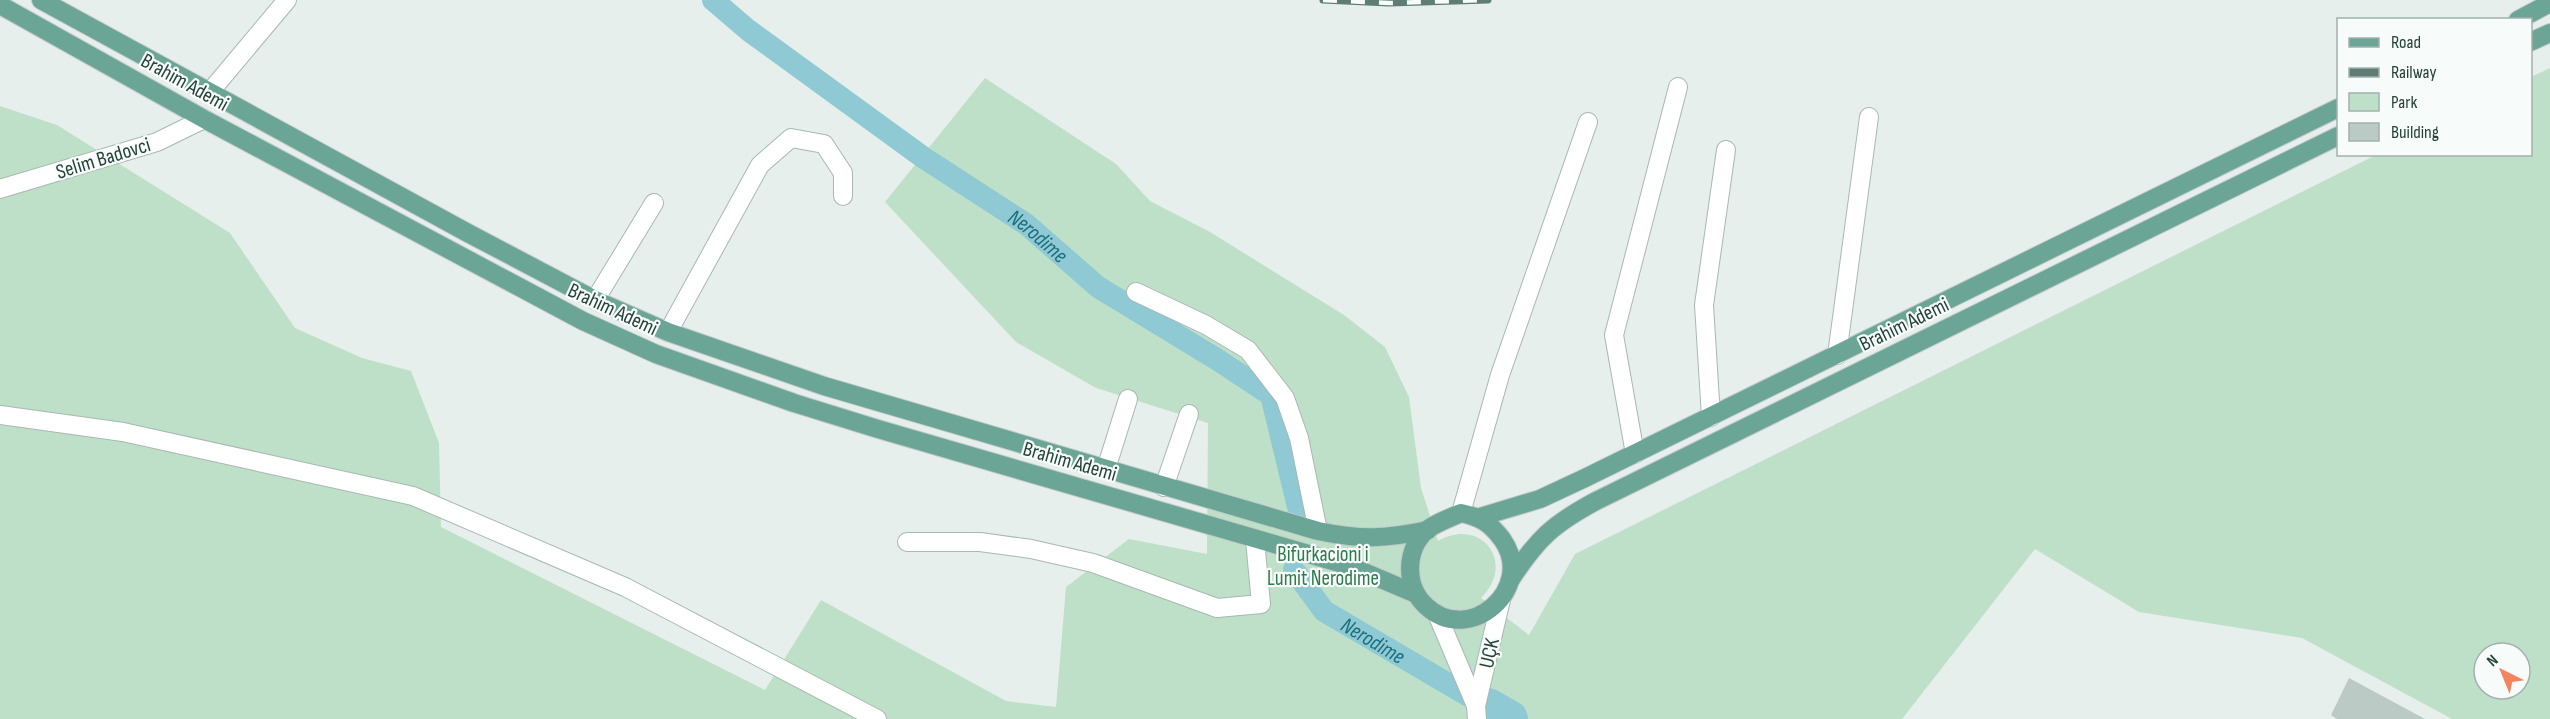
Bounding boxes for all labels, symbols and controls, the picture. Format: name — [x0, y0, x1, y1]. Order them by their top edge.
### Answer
legend — [2337, 18, 2532, 156]
text: Road — [2391, 32, 2421, 53]
street label: Brahim Ademi — [137, 48, 233, 117]
text: Railway — [2391, 62, 2436, 83]
text: Park — [2391, 92, 2417, 113]
text: Building — [2391, 122, 2439, 143]
street label: Selim Badovci — [53, 132, 153, 185]
water label: Nerodime — [1003, 204, 1073, 270]
street label: Brahim Ademi — [564, 278, 662, 341]
street label: Brahim Ademi — [1856, 292, 1953, 357]
street label: Brahim Ademi — [1020, 436, 1120, 487]
park label: Bifurkacioni i Lumit Nerodime — [1267, 542, 1379, 591]
water label: Nerodime — [1336, 612, 1410, 671]
street label: UÇK — [1474, 635, 1505, 671]
north arrow — [2472, 641, 2532, 701]
text: N — [2483, 651, 2502, 671]

